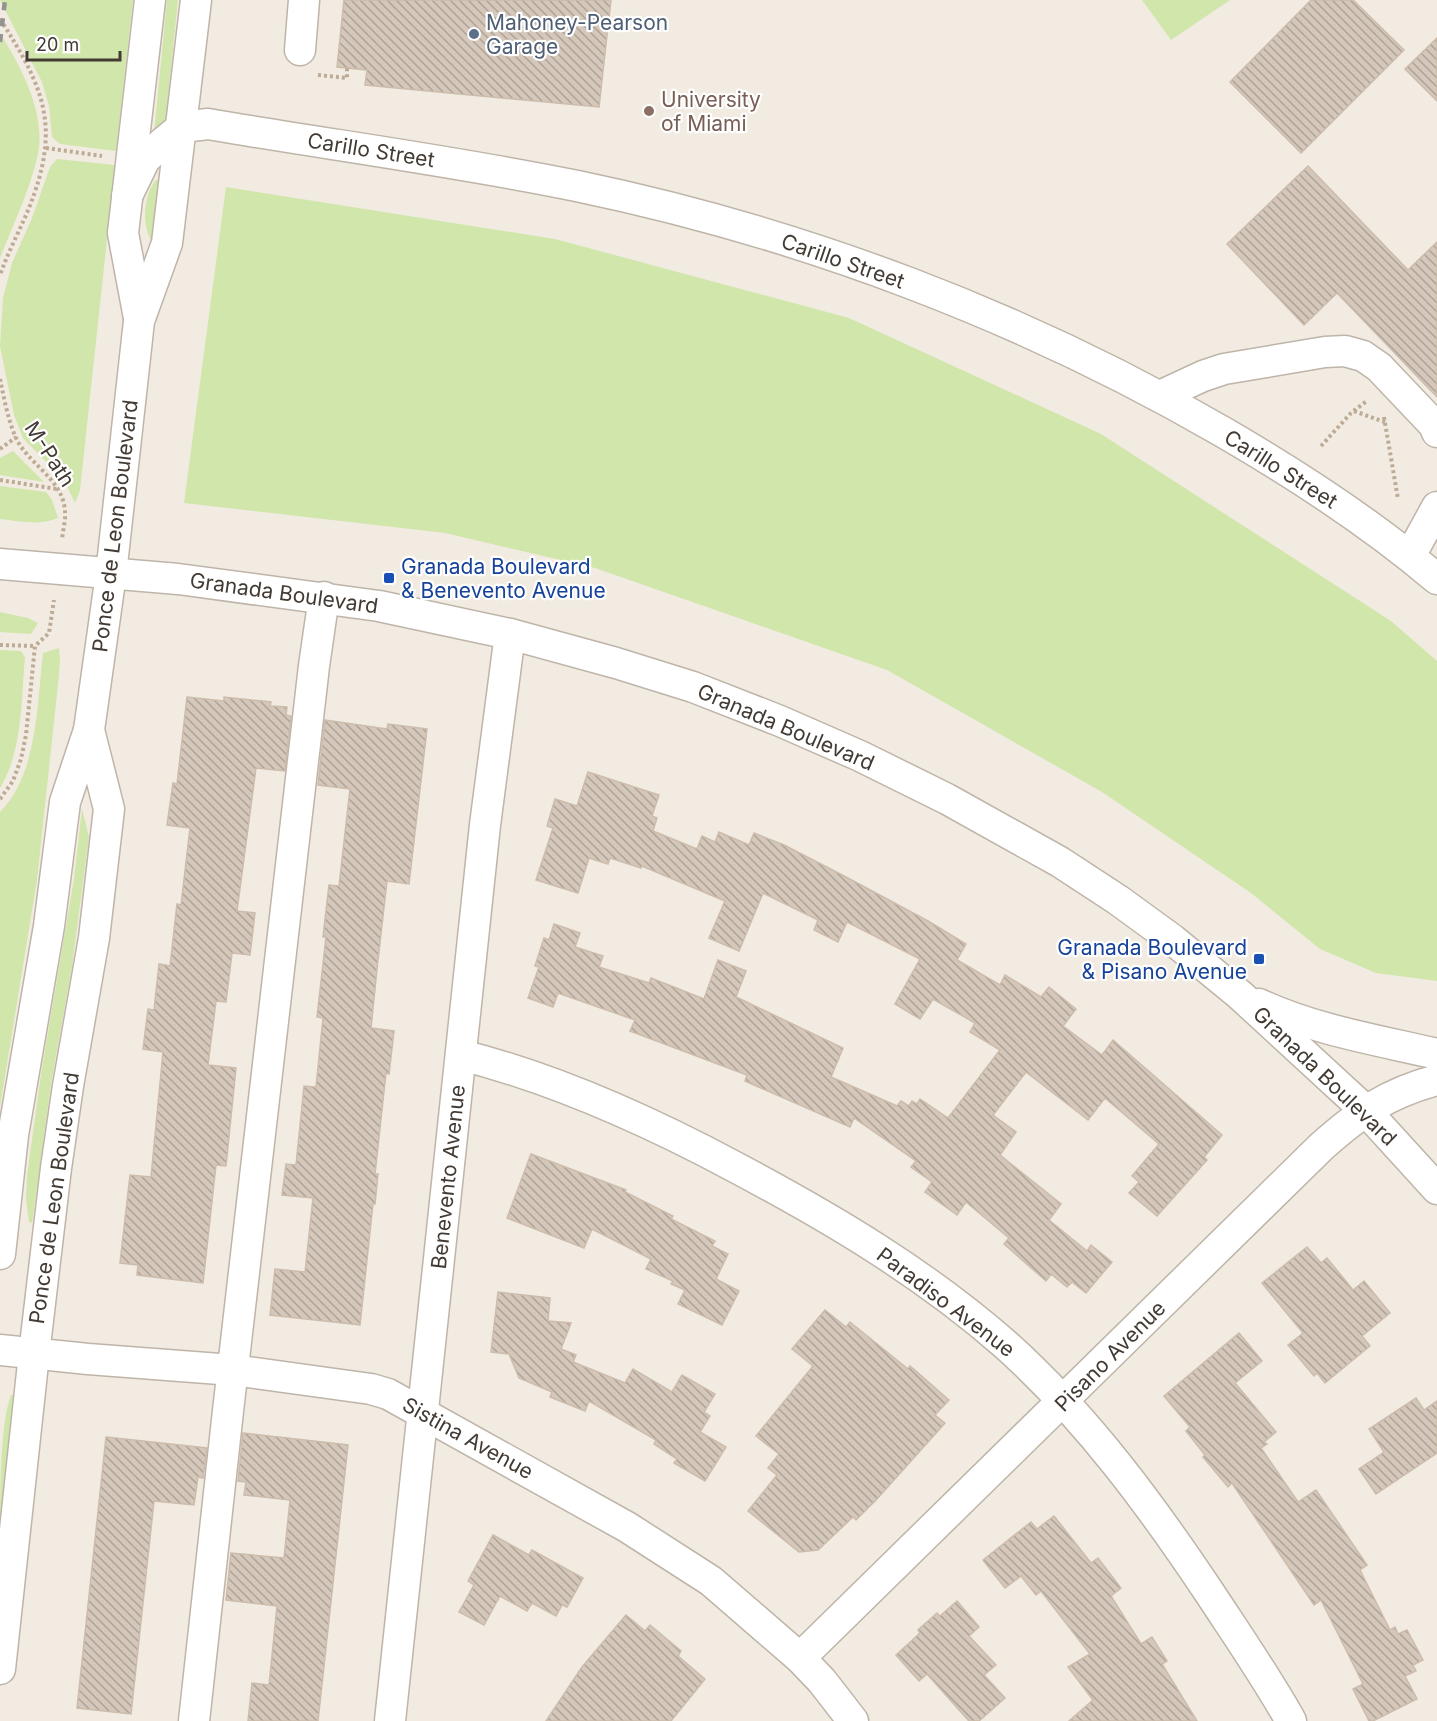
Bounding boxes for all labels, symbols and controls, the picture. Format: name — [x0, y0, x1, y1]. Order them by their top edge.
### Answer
place label: Mahoney-Pearson Garage — [486, 10, 668, 59]
scale bar — [27, 24, 120, 62]
marker: Mahoney-Pearson Garage — [467, 27, 481, 41]
text: 20 m — [36, 34, 79, 55]
place label: University of Miami — [661, 87, 761, 136]
marker: University of Miami — [642, 104, 656, 118]
street label: Carillo Street — [306, 128, 436, 172]
street label: Carillo Street — [778, 228, 908, 294]
street label: Ponce de Leon Boulevard — [87, 398, 143, 654]
street label: M-Path — [20, 417, 80, 491]
street label: Carillo Street — [1220, 424, 1342, 514]
place label: Granada Boulevard & Benevento Avenue — [401, 554, 606, 603]
street label: Granada Boulevard — [188, 567, 380, 619]
marker: Granada Boulevard & Benevento Avenue — [382, 571, 396, 585]
street label: Granada Boulevard — [694, 678, 878, 776]
place label: Granada Boulevard & Pisano Avenue — [1057, 935, 1247, 984]
marker: Granada Boulevard & Pisano Avenue — [1252, 952, 1266, 966]
street label: Granada Boulevard — [1248, 1001, 1402, 1151]
street label: Ponce de Leon Boulevard — [24, 1070, 84, 1326]
street label: Benevento Avenue — [426, 1084, 470, 1270]
street label: Paradiso Avenue — [872, 1242, 1020, 1362]
street label: Pisano Avenue — [1050, 1296, 1170, 1416]
street label: Sistina Avenue — [398, 1392, 538, 1484]

